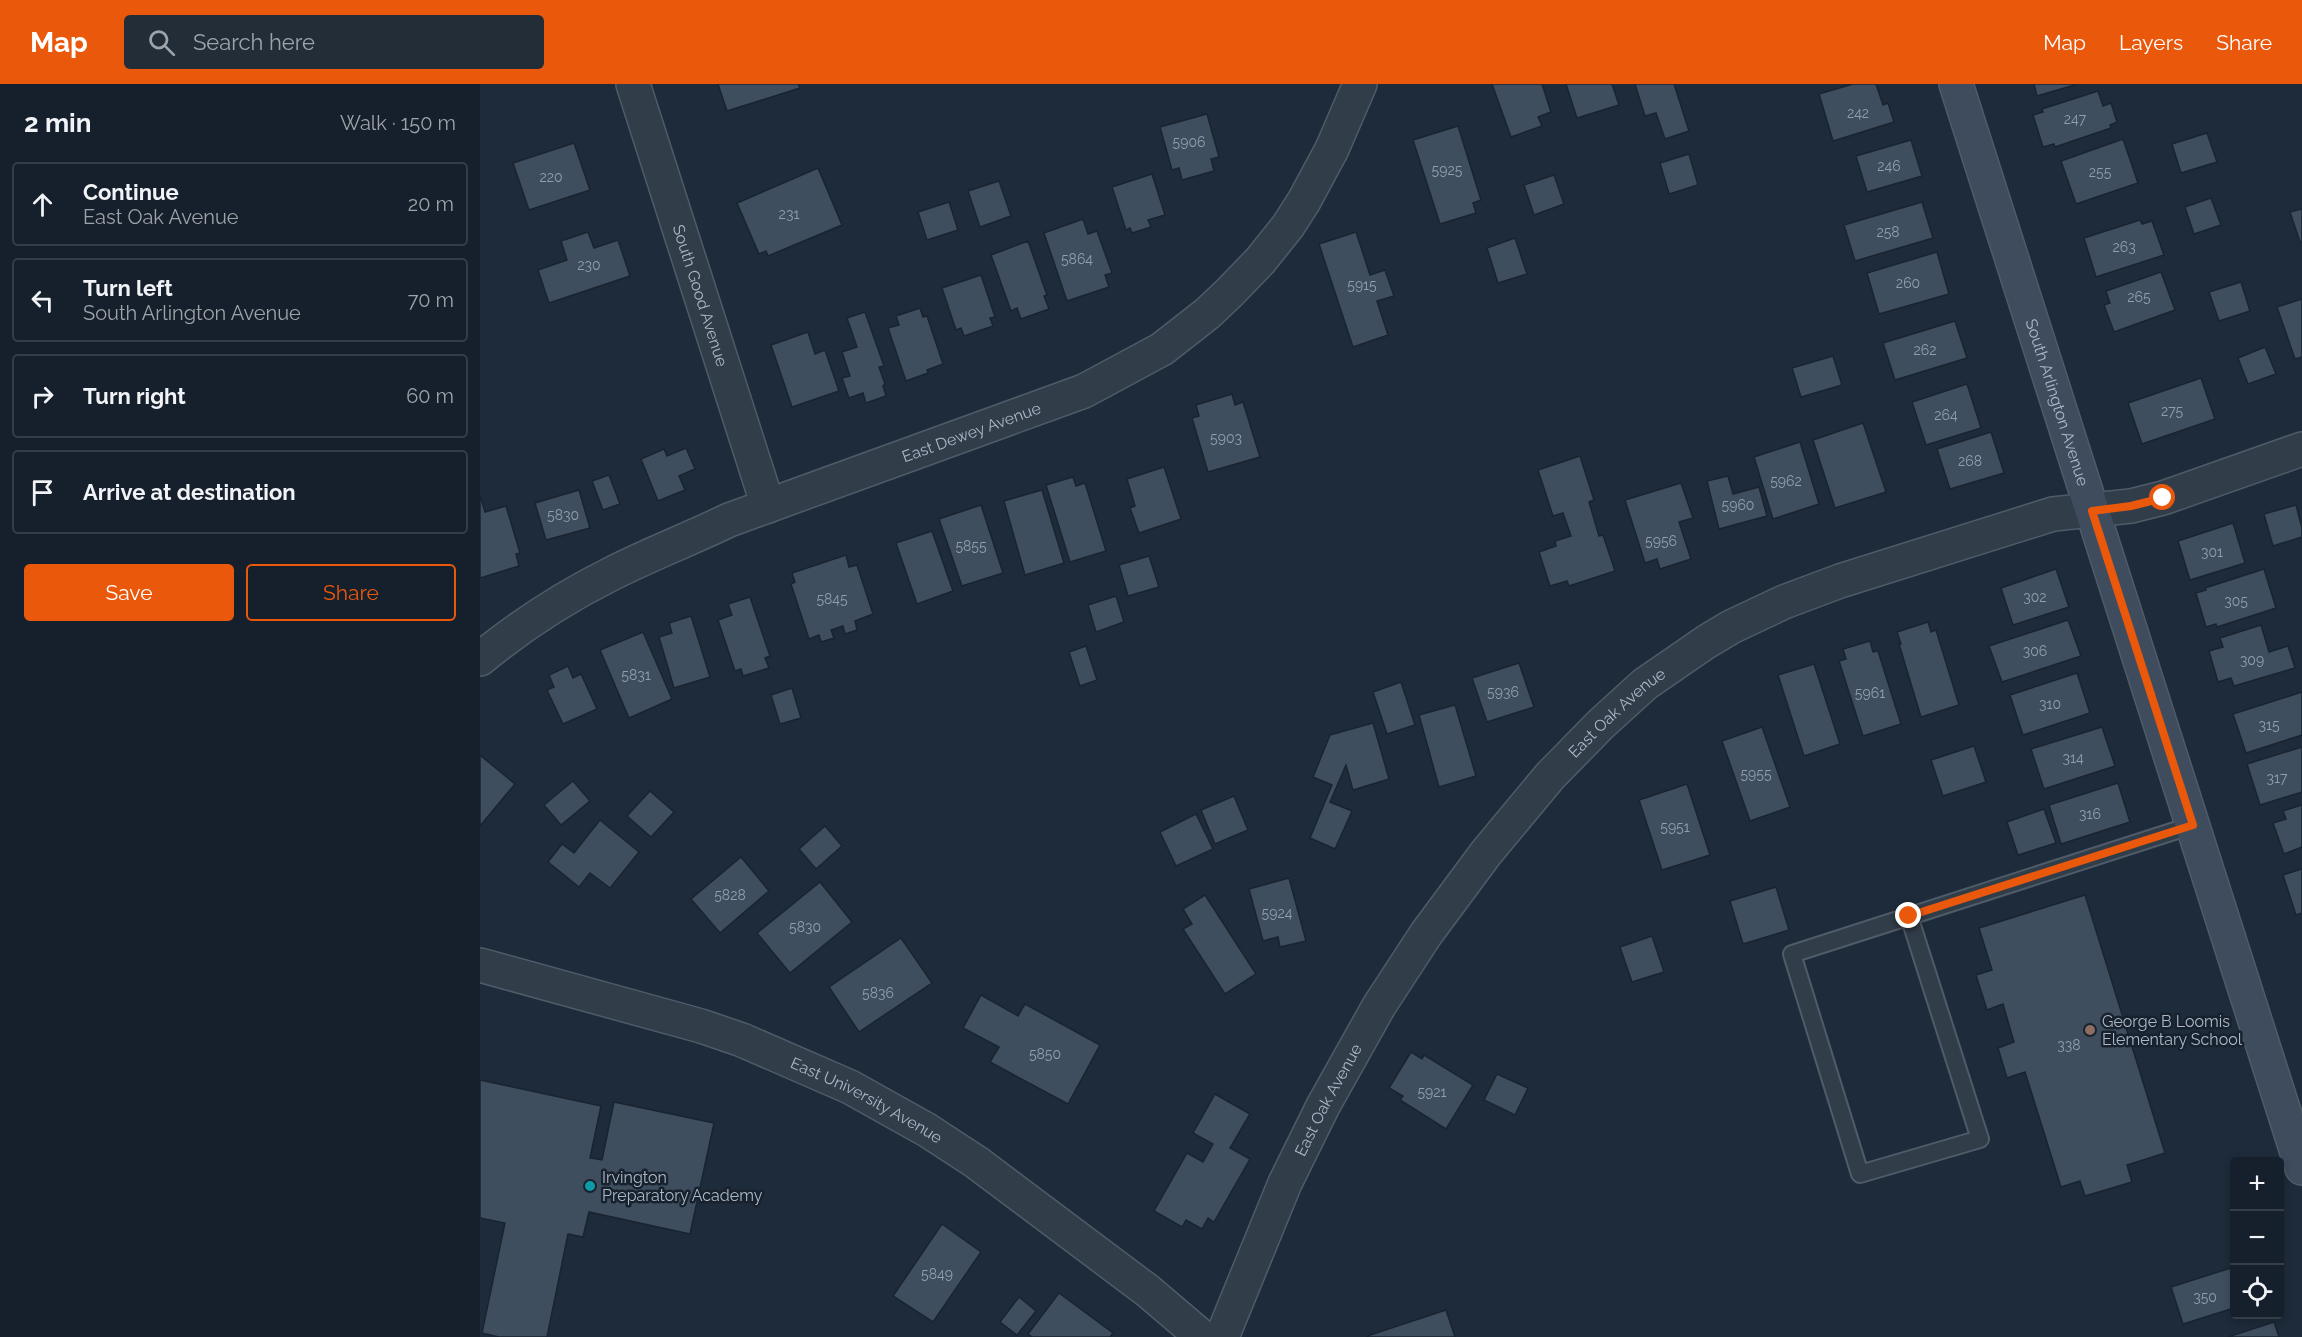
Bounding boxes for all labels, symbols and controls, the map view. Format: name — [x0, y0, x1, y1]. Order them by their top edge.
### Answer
search box — [124, 15, 544, 69]
text: Map — [30, 26, 88, 59]
icon: search — [145, 26, 178, 59]
text: Search here — [193, 29, 315, 55]
text: Map — [2043, 30, 2086, 55]
text: Layers — [2119, 30, 2183, 55]
text: Share — [2216, 30, 2272, 55]
house number: 242 — [1847, 105, 1869, 121]
text: 2 min — [24, 108, 91, 138]
text: Walk · 150 m — [340, 111, 456, 135]
house number: 247 — [2064, 111, 2087, 127]
house number: 5906 — [1173, 134, 1205, 150]
house number: 246 — [1877, 158, 1901, 174]
house number: 5925 — [1432, 162, 1463, 178]
house number: 255 — [2089, 164, 2112, 180]
house number: 220 — [539, 169, 563, 185]
text: Continue — [83, 179, 179, 205]
icon: ahead — [26, 188, 59, 221]
text: 20 m — [408, 192, 454, 216]
text: East Oak Avenue — [83, 205, 239, 229]
house number: 231 — [779, 206, 799, 222]
street label: South Good Avenue — [669, 222, 732, 369]
house number: 258 — [1876, 224, 1900, 240]
house number: 263 — [2112, 239, 2136, 255]
house number: 5864 — [1061, 251, 1093, 267]
house number: 230 — [577, 257, 601, 273]
text: Turn left — [83, 275, 173, 301]
house number: 260 — [1896, 275, 1920, 291]
house number: 5915 — [1347, 277, 1377, 293]
icon: left — [26, 284, 59, 317]
text: 70 m — [408, 288, 454, 312]
house number: 265 — [2127, 289, 2151, 305]
text: South Arlington Avenue — [83, 301, 301, 325]
street label: South Arlington Avenue — [2022, 316, 2093, 488]
house number: 262 — [1913, 342, 1937, 358]
icon: right — [26, 380, 59, 413]
text: Turn right — [83, 383, 186, 409]
text: 60 m — [406, 384, 454, 408]
street label: East Dewey Avenue — [899, 399, 1043, 466]
house number: 275 — [2161, 403, 2183, 419]
house number: 264 — [1934, 407, 1958, 423]
house number: 5903 — [1210, 430, 1242, 446]
house number: 268 — [1958, 453, 1982, 469]
house number: 5962 — [1770, 473, 1802, 489]
icon: arrive — [26, 476, 59, 509]
text: Arrive at destination — [83, 479, 296, 505]
route start — [2149, 484, 2175, 510]
house number: 5960 — [1722, 497, 1754, 513]
house number: 5830 — [547, 507, 579, 523]
house number: 5956 — [1645, 533, 1677, 549]
house number: 5855 — [955, 538, 987, 554]
house number: 301 — [2201, 544, 2223, 560]
button: Save — [24, 564, 234, 621]
button: Share — [246, 564, 456, 621]
house number: 302 — [2023, 589, 2047, 605]
house number: 5845 — [816, 591, 848, 607]
house number: 305 — [2224, 593, 2248, 609]
house number: 306 — [2023, 643, 2047, 659]
house number: 309 — [2240, 652, 2264, 668]
street label: East Oak Avenue — [1565, 664, 1669, 762]
house number: 5831 — [621, 667, 651, 683]
house number: 5936 — [1487, 684, 1519, 700]
house number: 5961 — [1855, 685, 1885, 701]
house number: 310 — [2039, 696, 2061, 712]
house number: 315 — [2258, 717, 2280, 733]
house number: 314 — [2062, 750, 2084, 766]
house number: 5955 — [1740, 766, 1772, 782]
house number: 317 — [2267, 770, 2288, 786]
house number: 316 — [2079, 806, 2101, 822]
house number: 5951 — [1660, 819, 1690, 835]
house number: 5828 — [714, 887, 746, 903]
route end — [1895, 902, 1921, 928]
house number: 5924 — [1262, 905, 1293, 921]
house number: 5830 — [789, 919, 821, 935]
house number: 5836 — [862, 985, 894, 1001]
place label: George B Loomis Elementary School — [2102, 1012, 2243, 1049]
marker: George B Loomis Elementary School — [2083, 1023, 2097, 1037]
house number: 338 — [2057, 1037, 2081, 1053]
street label: East Oak Avenue — [1291, 1040, 1366, 1159]
house number: 5850 — [1029, 1046, 1061, 1062]
street label: East University Avenue — [788, 1053, 946, 1147]
house number: 5921 — [1417, 1084, 1447, 1100]
map controls — [2230, 1157, 2284, 1319]
button: + — [2230, 1157, 2284, 1211]
place label: Irvington Preparatory Academy — [602, 1168, 763, 1205]
marker: Irvington Preparatory Academy — [583, 1179, 597, 1193]
button: − — [2230, 1211, 2284, 1265]
button: locate — [2230, 1265, 2284, 1319]
house number: 5849 — [921, 1266, 953, 1282]
house number: 350 — [2193, 1289, 2217, 1305]

